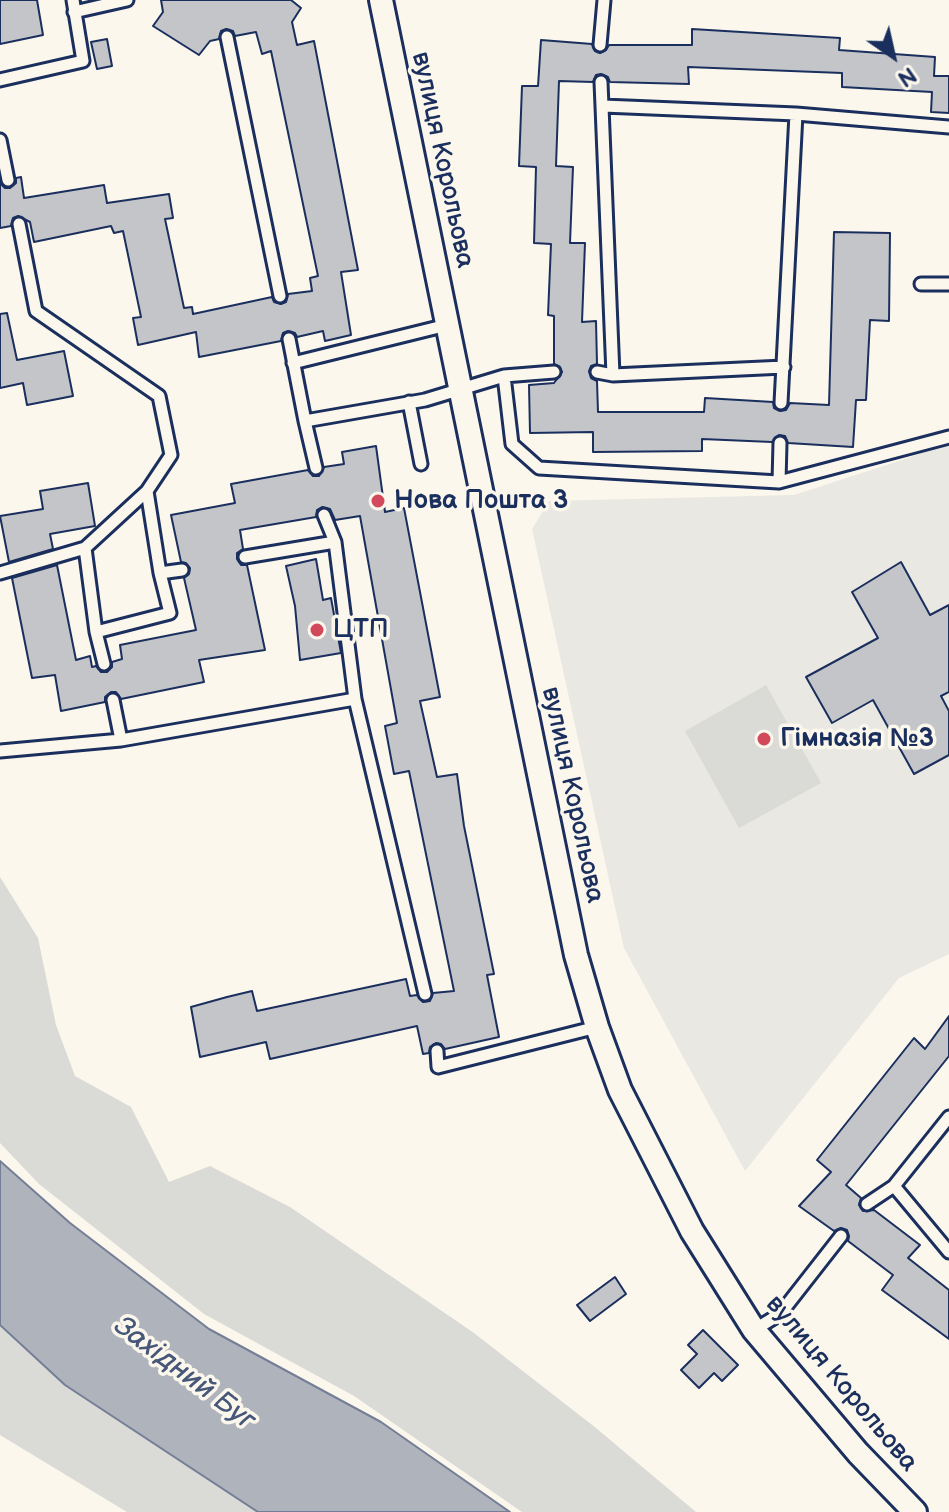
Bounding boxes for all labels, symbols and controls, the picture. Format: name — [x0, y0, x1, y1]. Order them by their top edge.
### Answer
north arrow — [853, 16, 933, 96]
street label: вулиця Корольова — [404, 49, 480, 271]
text: N — [892, 60, 921, 92]
place label: Нова Пошта 3 — [394, 485, 568, 517]
marker: Нова Пошта 3 — [369, 492, 387, 510]
place label: ЦТП — [333, 614, 389, 646]
marker: ЦТП — [308, 621, 326, 639]
street label: вулиця Корольова — [534, 684, 610, 906]
place label: Гімназія №3 — [780, 723, 934, 755]
marker: Гімназія №3 — [755, 730, 773, 748]
street label: вулиця Корольова — [758, 1290, 924, 1478]
water label: Західний Буг — [107, 1310, 261, 1438]

